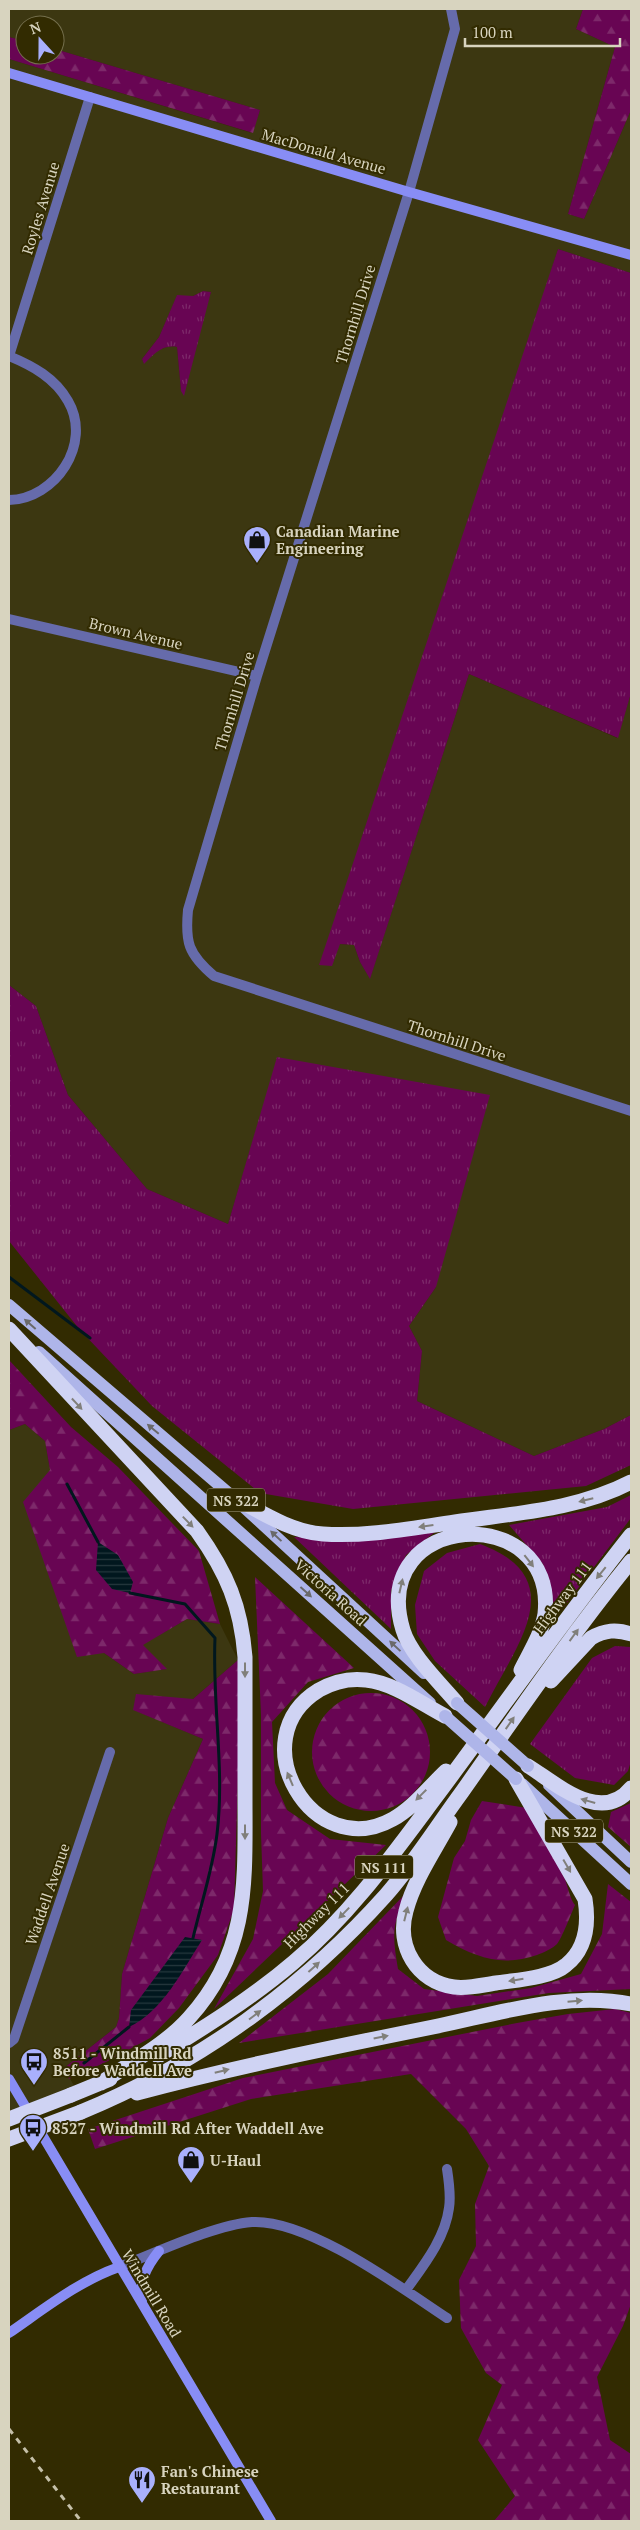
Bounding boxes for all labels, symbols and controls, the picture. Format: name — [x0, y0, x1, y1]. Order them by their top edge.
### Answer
north arrow — [15, 15, 65, 65]
scale bar — [465, 15, 620, 47]
text: N — [27, 16, 44, 38]
text: 100 m — [472, 22, 513, 42]
street label: MacDonald Avenue — [260, 124, 388, 178]
street label: Royles Avenue — [16, 159, 64, 257]
street label: Thornhill Drive — [330, 262, 380, 366]
place label: Canadian Marine Engineering — [276, 521, 400, 558]
shop icon: Canadian Marine Engineering — [242, 525, 272, 564]
street label: Brown Avenue — [87, 613, 185, 653]
street label: Thornhill Drive — [209, 649, 259, 753]
street label: Thornhill Drive — [405, 1015, 509, 1065]
one-way arrow — [23, 1318, 36, 1329]
one-way arrow — [71, 1398, 83, 1410]
one-way arrow — [147, 1424, 160, 1435]
road number: NS 322 — [207, 1488, 265, 1512]
one-way arrow — [579, 1496, 594, 1504]
one-way arrow — [182, 1516, 194, 1528]
one-way arrow — [418, 1522, 434, 1530]
one-way arrow — [270, 1530, 282, 1542]
street label: Victoria Road — [291, 1554, 371, 1630]
one-way arrow — [524, 1554, 535, 1567]
street label: Highway 111 — [528, 1557, 596, 1637]
one-way arrow — [595, 1566, 606, 1579]
one-way arrow — [397, 1578, 405, 1593]
one-way arrow — [300, 1586, 313, 1597]
one-way arrow — [569, 1628, 579, 1642]
one-way arrow — [390, 1640, 402, 1652]
one-way arrow — [241, 1662, 249, 1678]
one-way arrow — [505, 1717, 515, 1730]
one-way arrow — [286, 1772, 294, 1786]
one-way arrow — [415, 1789, 427, 1801]
one-way arrow — [580, 1796, 595, 1804]
road number: NS 322 — [545, 1820, 603, 1842]
one-way arrow — [241, 1825, 249, 1841]
street label: Waddell Avenue — [20, 1840, 74, 1948]
road number: NS 111 — [355, 1855, 413, 1878]
one-way arrow — [563, 1859, 571, 1873]
street label: Highway 111 — [279, 1878, 353, 1952]
one-way arrow — [402, 1906, 410, 1921]
one-way arrow — [338, 1907, 350, 1919]
one-way arrow — [308, 1961, 320, 1973]
one-way arrow — [508, 1976, 524, 1984]
one-way arrow — [567, 1997, 583, 2005]
one-way arrow — [248, 2010, 262, 2020]
one-way arrow — [373, 2033, 389, 2041]
place label: 8511 - Windmill Rd Before Waddell Ave — [53, 2043, 192, 2080]
bus stop icon: 8511 - Windmill Rd Before Waddell Ave — [19, 2047, 49, 2086]
one-way arrow — [214, 2066, 229, 2074]
bus stop icon: 8527 - Windmill Rd After Waddell Ave — [18, 2113, 48, 2152]
place label: 8527 - Windmill Rd After Waddell Ave — [52, 2118, 324, 2138]
shop icon: U-Haul — [176, 2145, 206, 2184]
place label: U-Haul — [210, 2150, 261, 2170]
street label: Windmill Road — [118, 2245, 186, 2341]
place label: Fan's Chinese Restaurant — [161, 2461, 259, 2498]
restaurant icon: Fan's Chinese Restaurant — [127, 2465, 157, 2504]

